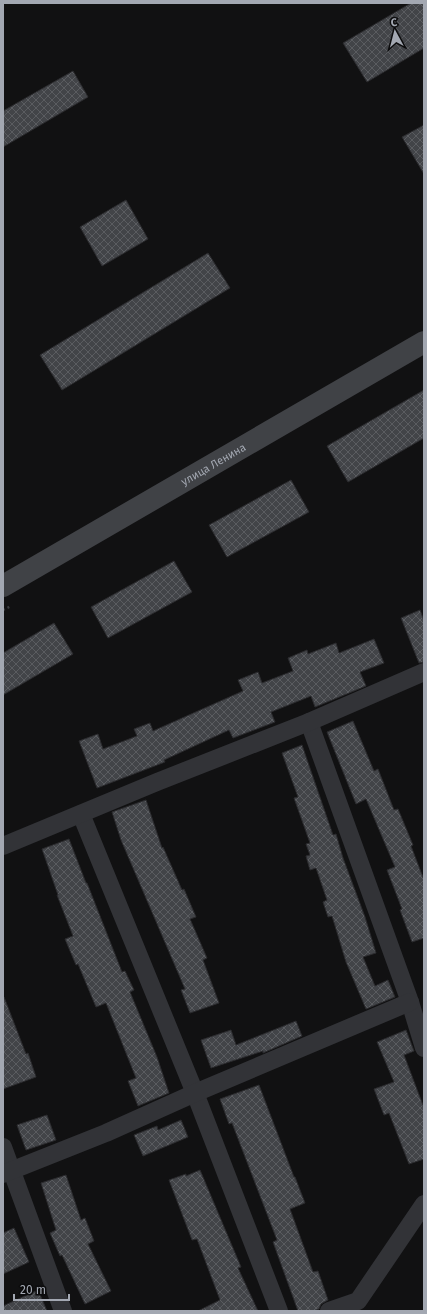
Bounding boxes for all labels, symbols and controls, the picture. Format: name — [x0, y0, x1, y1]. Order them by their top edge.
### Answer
north arrow — [375, 12, 415, 52]
text: С — [390, 16, 398, 29]
street label: улица Ленина — [179, 440, 248, 488]
scale bar — [14, 1276, 69, 1302]
text: 20 m — [20, 1283, 46, 1297]

